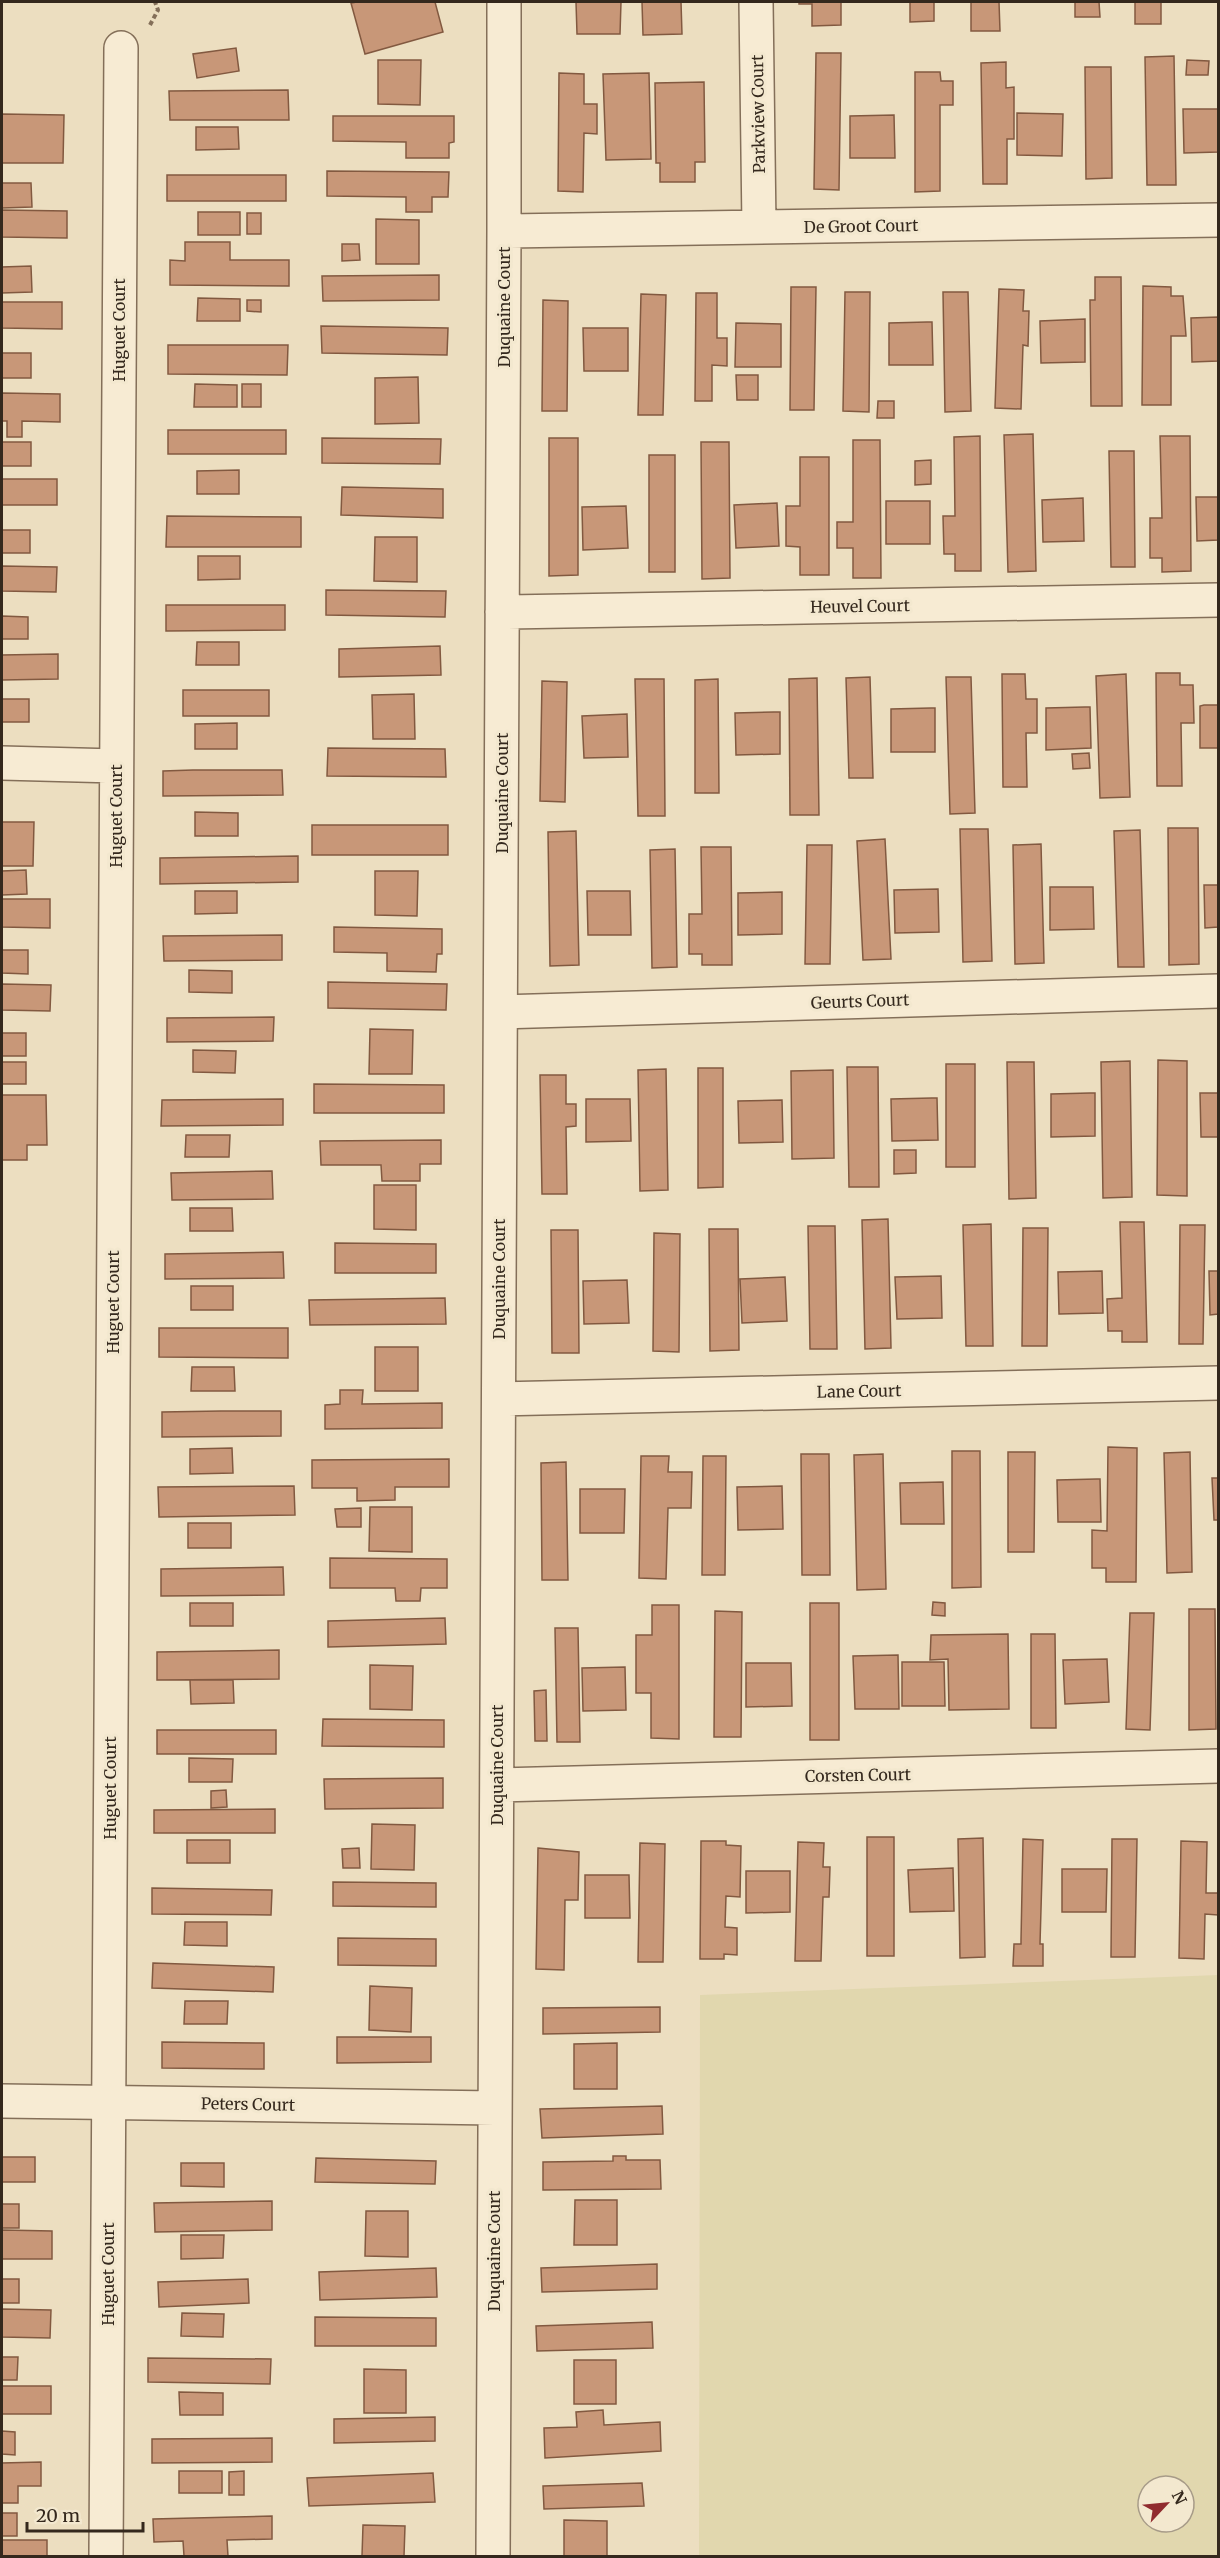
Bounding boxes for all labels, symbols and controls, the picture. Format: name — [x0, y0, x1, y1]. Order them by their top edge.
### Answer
street label: Parkview Court — [747, 54, 769, 173]
street label: De Groot Court — [803, 215, 919, 237]
street label: Duquaine Court — [494, 246, 514, 368]
street label: Huguet Court — [109, 278, 129, 382]
street label: Heuvel Court — [810, 595, 911, 617]
street label: Duquaine Court — [492, 732, 512, 854]
street label: Huguet Court — [106, 764, 126, 868]
street label: Geurts Court — [810, 989, 910, 1013]
street label: Duquaine Court — [489, 1218, 509, 1340]
street label: Huguet Court — [103, 1250, 123, 1354]
street label: Lane Court — [816, 1380, 902, 1402]
street label: Duquaine Court — [487, 1704, 507, 1826]
street label: Huguet Court — [100, 1736, 120, 1840]
street label: Corsten Court — [805, 1764, 912, 1786]
street label: Peters Court — [201, 2093, 296, 2115]
street label: Duquaine Court — [484, 2190, 504, 2312]
street label: Huguet Court — [98, 2222, 118, 2326]
north arrow — [1136, 2474, 1196, 2534]
text: N — [1168, 2487, 1191, 2508]
scale bar — [27, 2495, 142, 2533]
text: 20 m — [36, 2504, 80, 2527]

